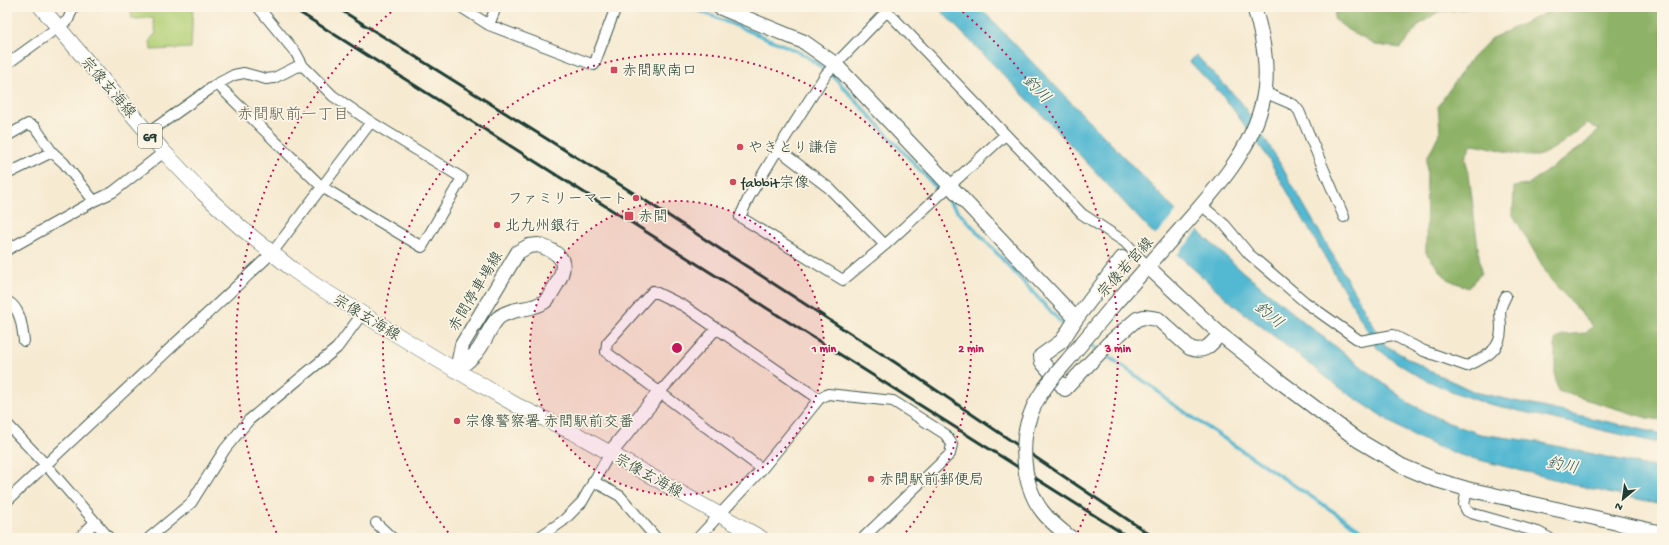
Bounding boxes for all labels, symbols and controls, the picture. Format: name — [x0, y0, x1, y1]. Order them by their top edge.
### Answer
street label: 宗像玄海線 — [76, 53, 140, 123]
place label: 赤間駅南口 — [622, 62, 697, 81]
marker: 赤間駅南口 — [609, 65, 619, 75]
water label: 釣川 — [1018, 72, 1054, 109]
district label: 赤間駅前一丁目 — [237, 106, 349, 126]
road number: 69 — [138, 124, 162, 148]
place label: やきとり謙信 — [748, 139, 838, 158]
marker: やきとり謙信 — [735, 142, 745, 152]
place label: fabbit宗像 — [740, 174, 809, 193]
marker: fabbit宗像 — [728, 177, 738, 187]
place label: ファミリーマート — [508, 191, 628, 209]
marker: ファミリーマート — [631, 193, 641, 203]
place label: 赤間 — [638, 208, 668, 227]
marker: 赤間 — [623, 210, 635, 222]
place label: 北九州銀行 — [505, 218, 580, 236]
marker: 北九州銀行 — [492, 220, 502, 230]
street label: 宗像若宮線 — [1094, 234, 1158, 302]
street label: 赤間停車場線 — [445, 248, 508, 335]
street label: 宗像玄海線 — [329, 291, 403, 346]
water label: 釣川 — [1249, 298, 1287, 334]
centre of rings — [670, 341, 684, 355]
text: 1 min — [811, 343, 837, 357]
text: 2 min — [958, 343, 984, 357]
text: 3 min — [1104, 343, 1131, 357]
place label: 宗像警察署 赤間駅前交番 — [465, 413, 634, 432]
marker: 宗像警察署 赤間駅前交番 — [452, 416, 462, 426]
street label: 宗像玄海線 — [611, 450, 686, 503]
water label: 釣川 — [1545, 454, 1580, 480]
place label: 赤間駅前郵便局 — [879, 471, 984, 490]
marker: 赤間駅前郵便局 — [866, 474, 876, 484]
north arrow — [1603, 479, 1643, 519]
text: N — [1613, 499, 1625, 513]

